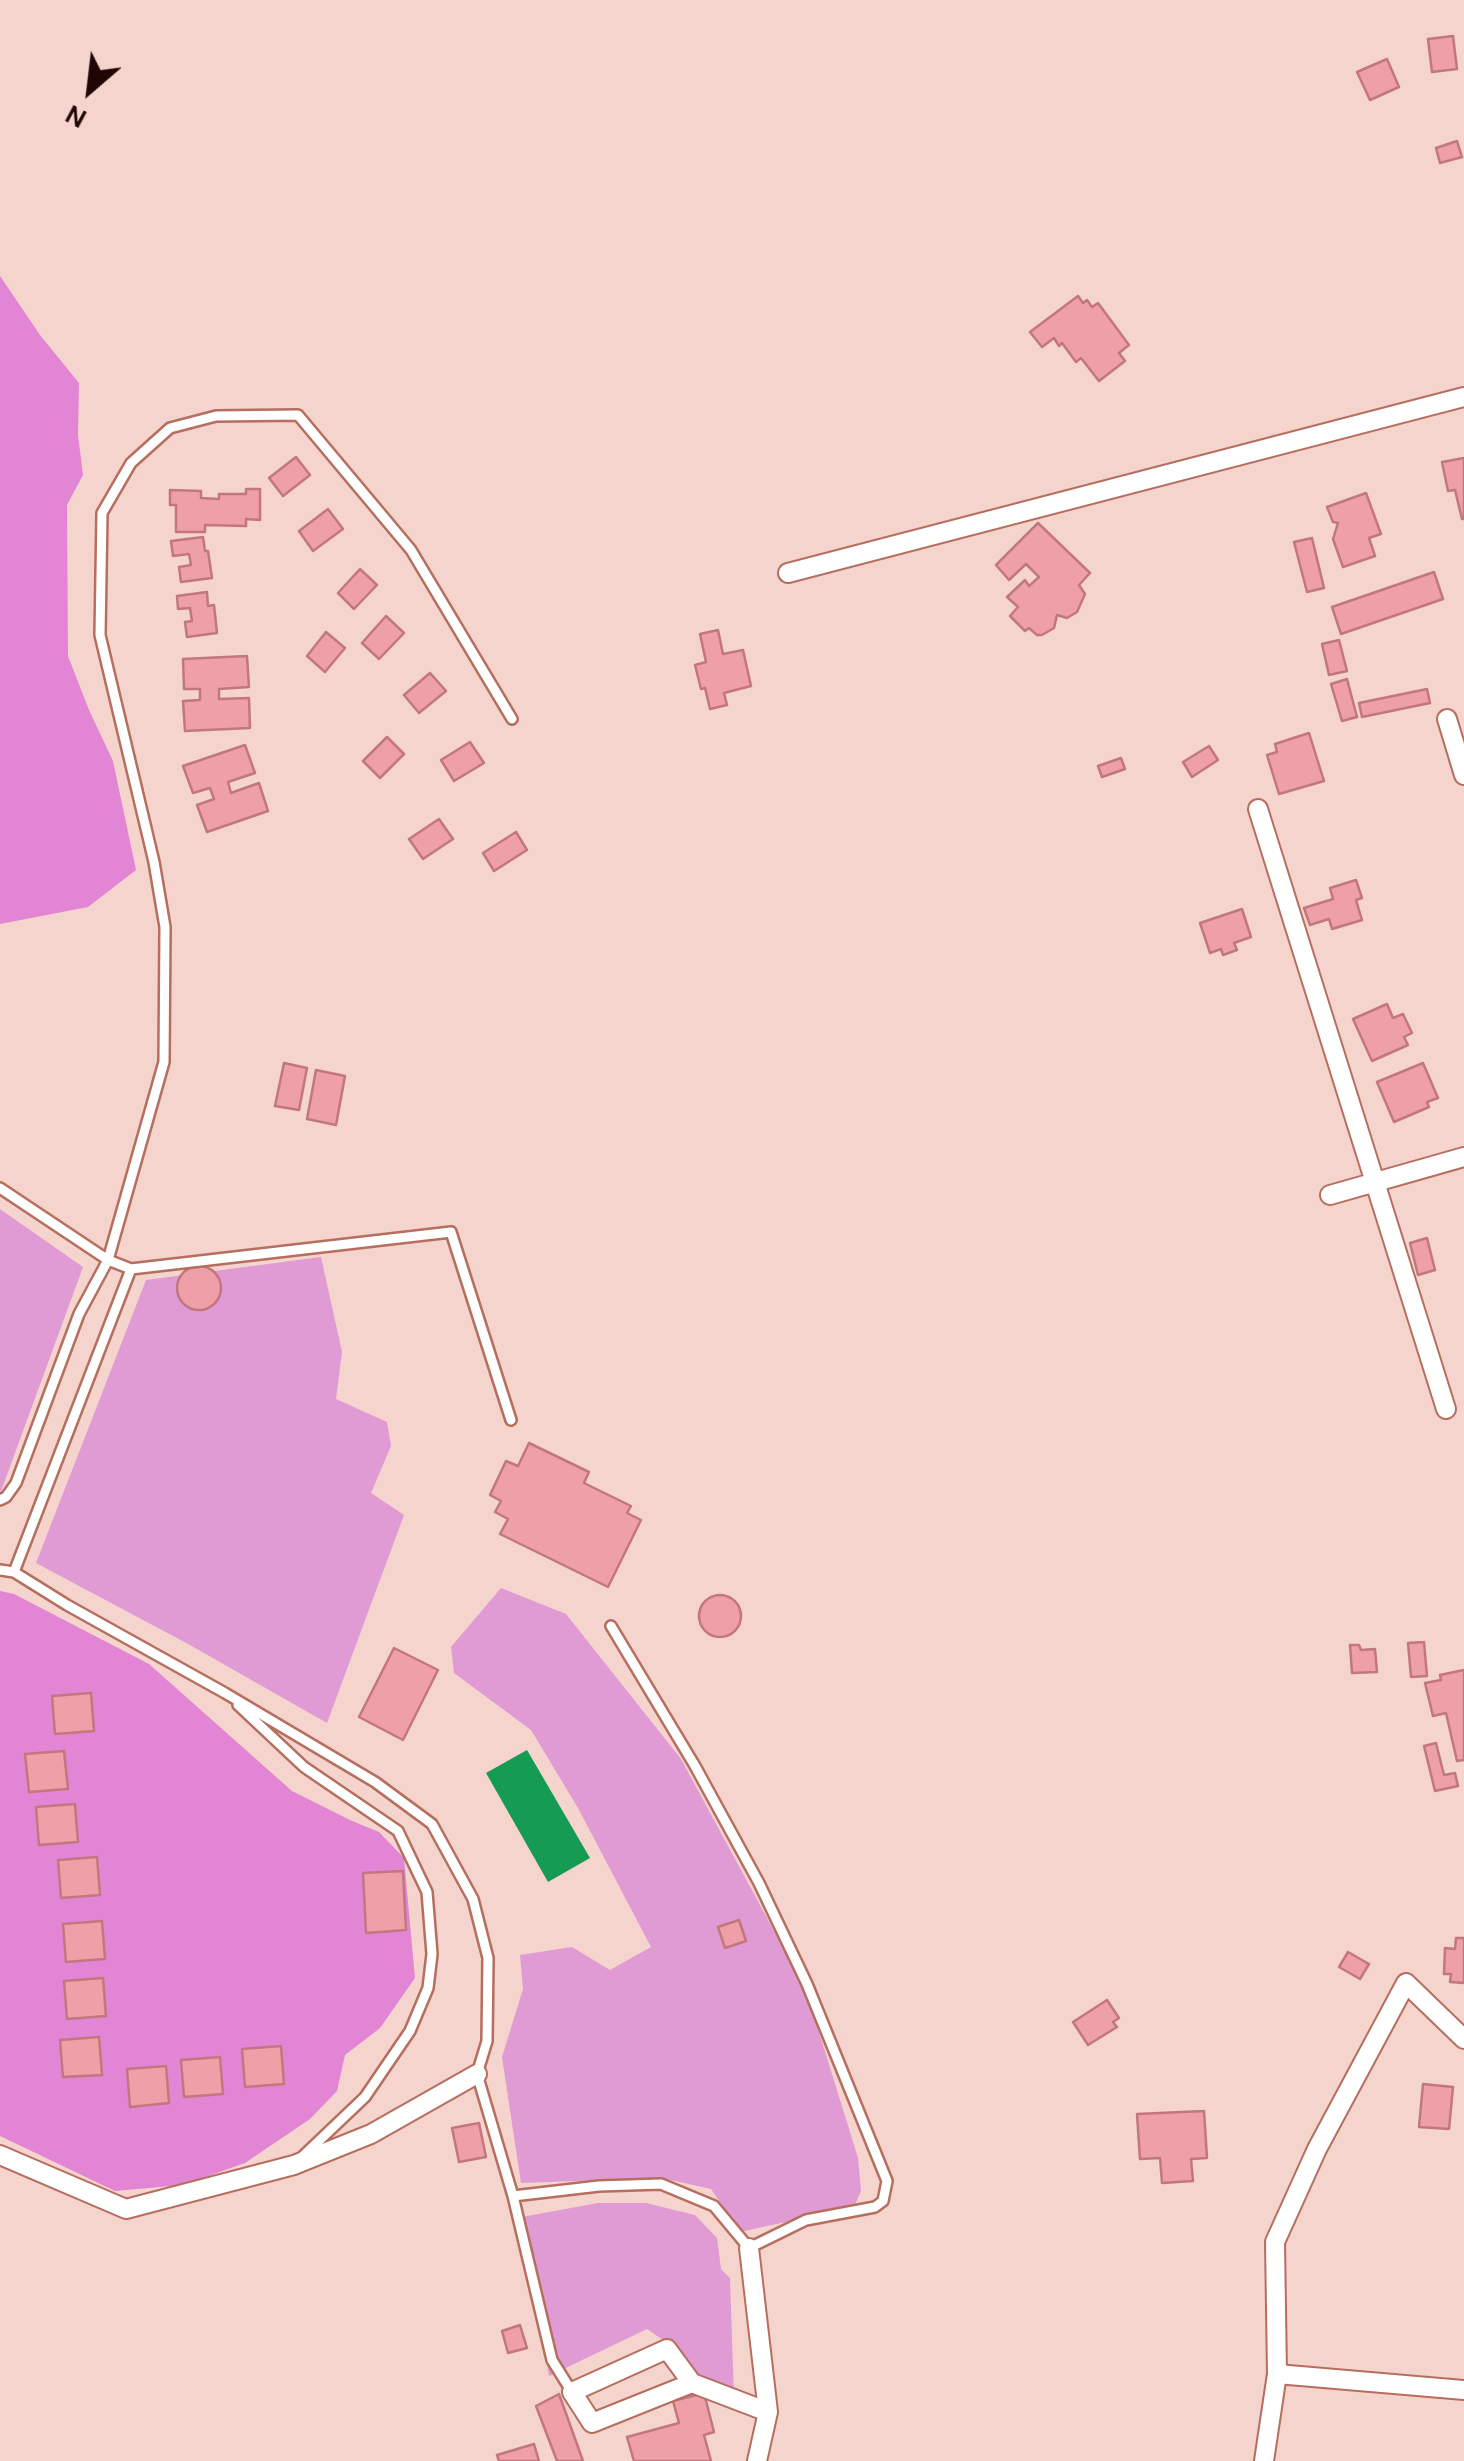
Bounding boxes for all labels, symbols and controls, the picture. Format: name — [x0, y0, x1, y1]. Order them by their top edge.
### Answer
north arrow — [40, 40, 140, 140]
text: N — [59, 98, 92, 136]

